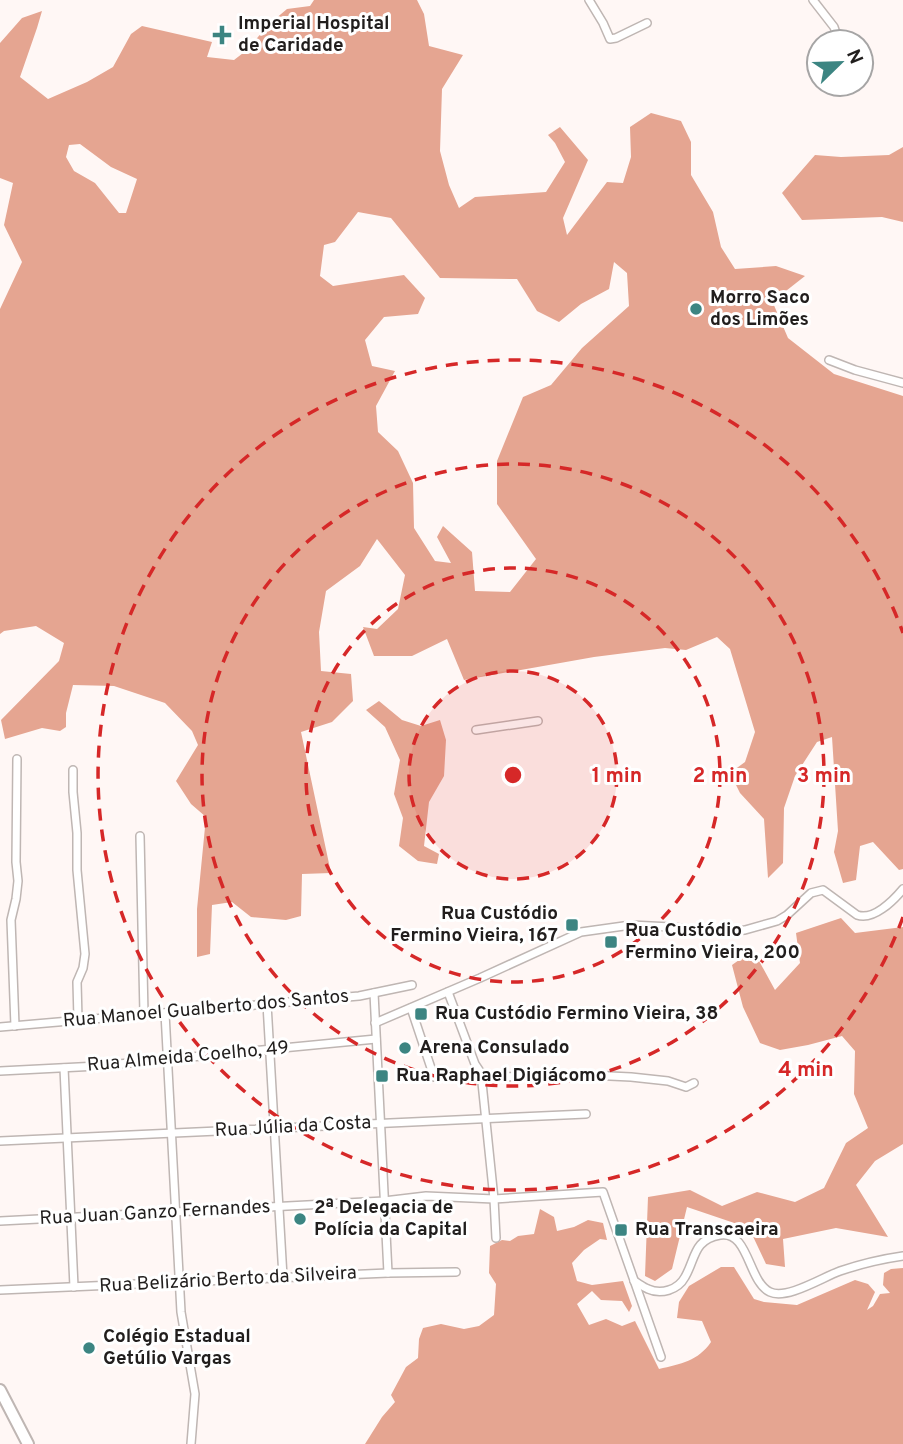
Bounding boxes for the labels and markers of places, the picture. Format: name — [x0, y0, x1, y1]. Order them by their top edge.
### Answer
place label: Imperial Hospital de Caridade — [238, 12, 390, 58]
marker: Imperial Hospital de Caridade — [212, 25, 232, 45]
place label: Morro Saco dos Limões — [710, 286, 810, 332]
marker: Morro Saco dos Limões — [688, 301, 704, 317]
centre of rings — [501, 763, 525, 787]
place label: Rua Custódio Fermino Vieira, 167 — [390, 902, 558, 948]
marker: Rua Custódio Fermino Vieira, 167 — [564, 917, 580, 933]
place label: Rua Custódio Fermino Vieira, 200 — [625, 919, 800, 965]
marker: Rua Custódio Fermino Vieira, 200 — [603, 934, 619, 950]
place label: Rua Custódio Fermino Vieira, 38 — [435, 1002, 718, 1026]
marker: Rua Custódio Fermino Vieira, 38 — [413, 1006, 429, 1022]
place label: Arena Consulado — [419, 1036, 570, 1060]
marker: Arena Consulado — [397, 1040, 413, 1056]
place label: Rua Raphael Digiácomo — [396, 1064, 607, 1088]
marker: Rua Raphael Digiácomo — [374, 1068, 390, 1084]
place label: 2ª Delegacia de Polícia da Capital — [314, 1196, 468, 1242]
marker: 2ª Delegacia de Polícia da Capital — [292, 1211, 308, 1227]
place label: Rua Transcaeira — [635, 1218, 779, 1242]
marker: Rua Transcaeira — [613, 1222, 629, 1238]
place label: Colégio Estadual Getúlio Vargas — [103, 1325, 251, 1371]
marker: Colégio Estadual Getúlio Vargas — [81, 1340, 97, 1356]

